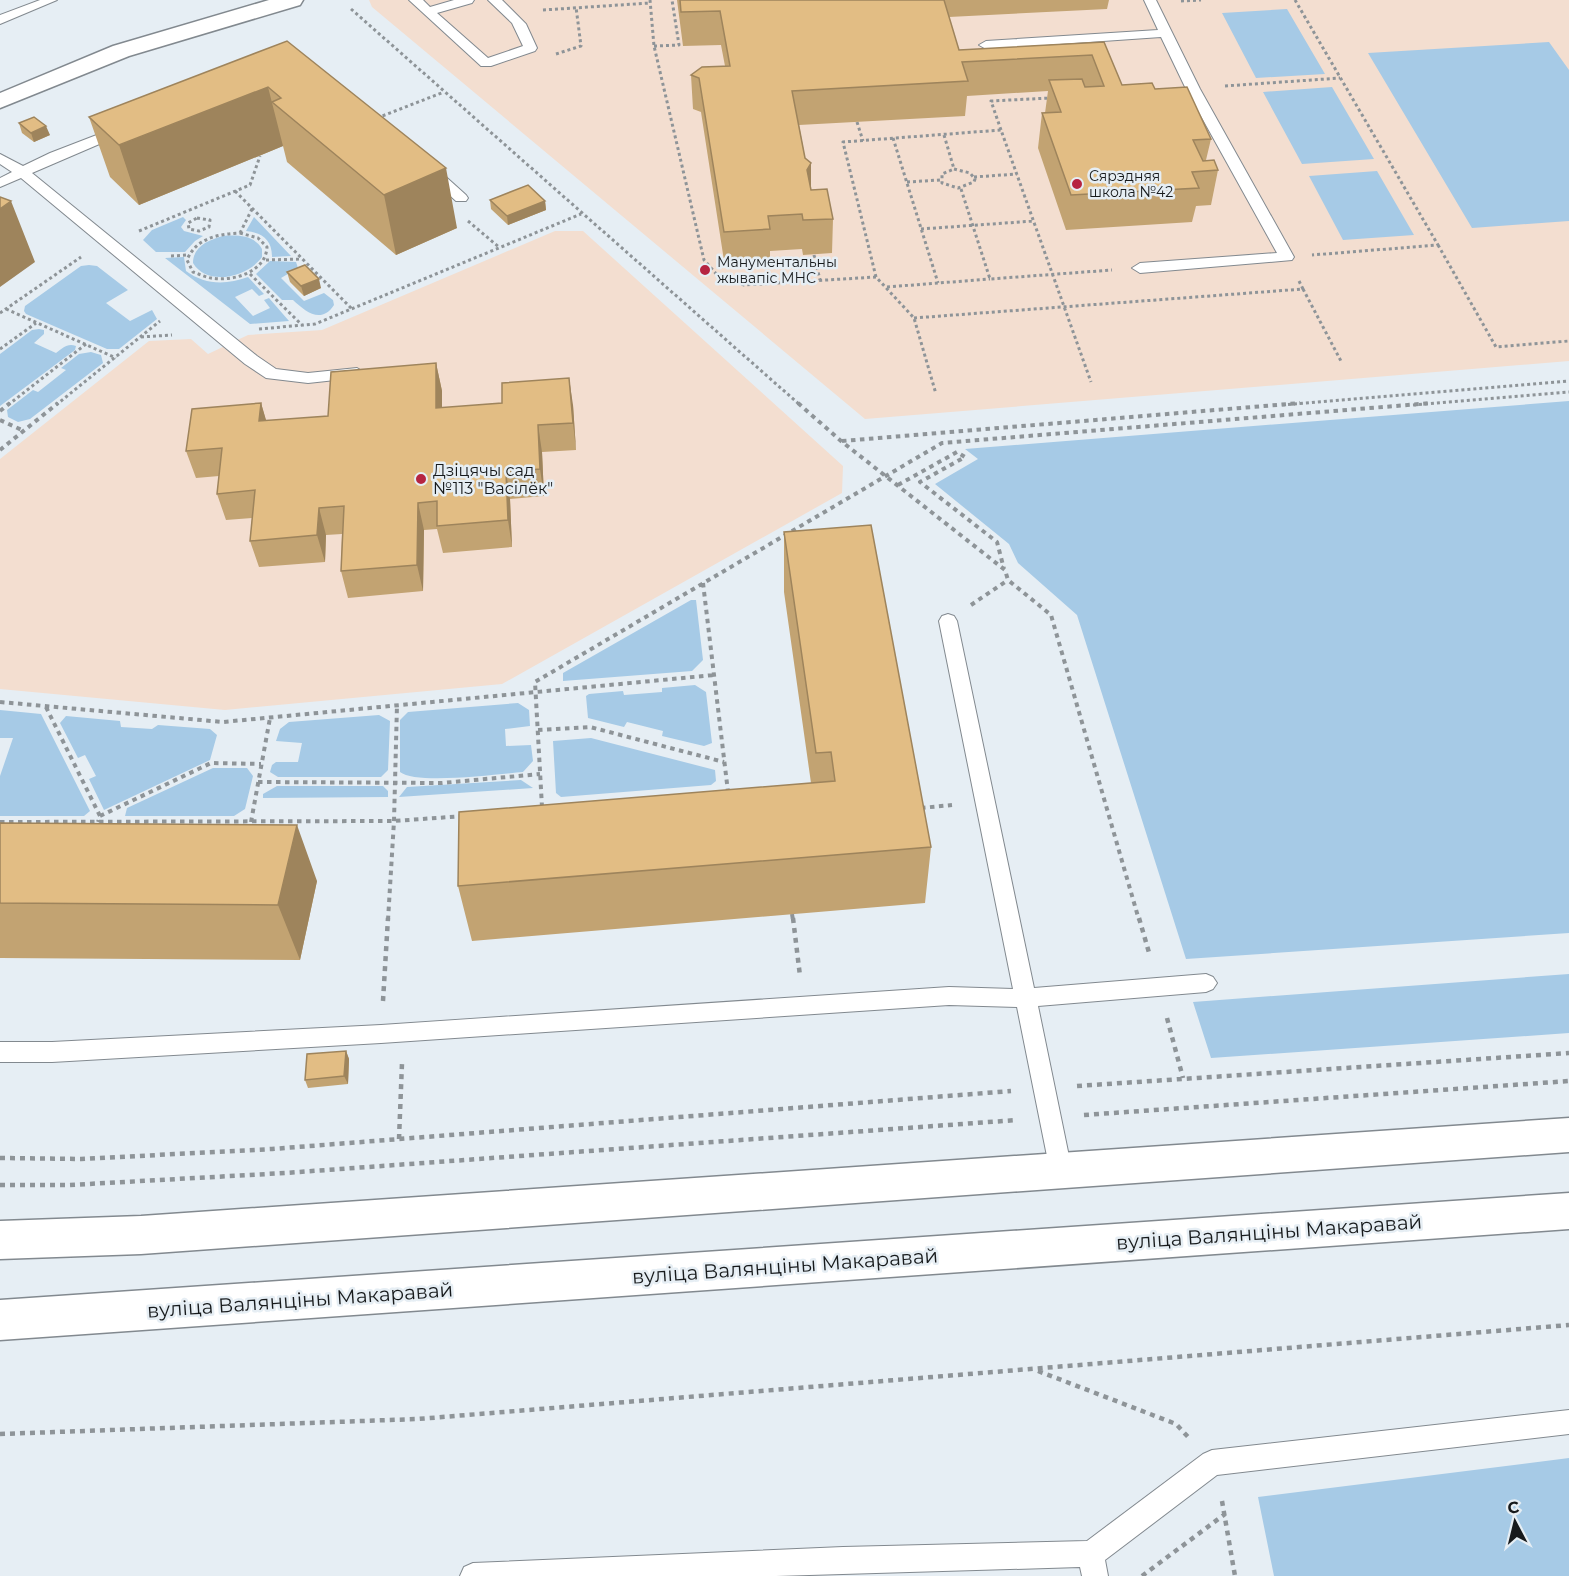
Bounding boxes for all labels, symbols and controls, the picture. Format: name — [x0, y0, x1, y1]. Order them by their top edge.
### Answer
place label: Сярэдняя школа №42 — [1089, 167, 1173, 201]
marker: Сярэдняя школа №42 — [1070, 177, 1084, 191]
place label: Манументальны жывапіс МНС — [717, 253, 837, 287]
marker: Манументальны жывапіс МНС — [698, 263, 712, 277]
place label: Дзіцячы сад №113 "Васілёк" — [433, 461, 553, 498]
marker: Дзіцячы сад №113 "Васілёк" — [414, 472, 428, 486]
street label: вуліца Валянціны Макаравай — [1115, 1209, 1423, 1255]
street label: вуліца Валянціны Макаравай — [631, 1243, 939, 1289]
street label: вуліца Валянціны Макаравай — [146, 1277, 454, 1323]
north arrow — [1485, 1492, 1545, 1552]
text: С — [1506, 1497, 1521, 1518]

